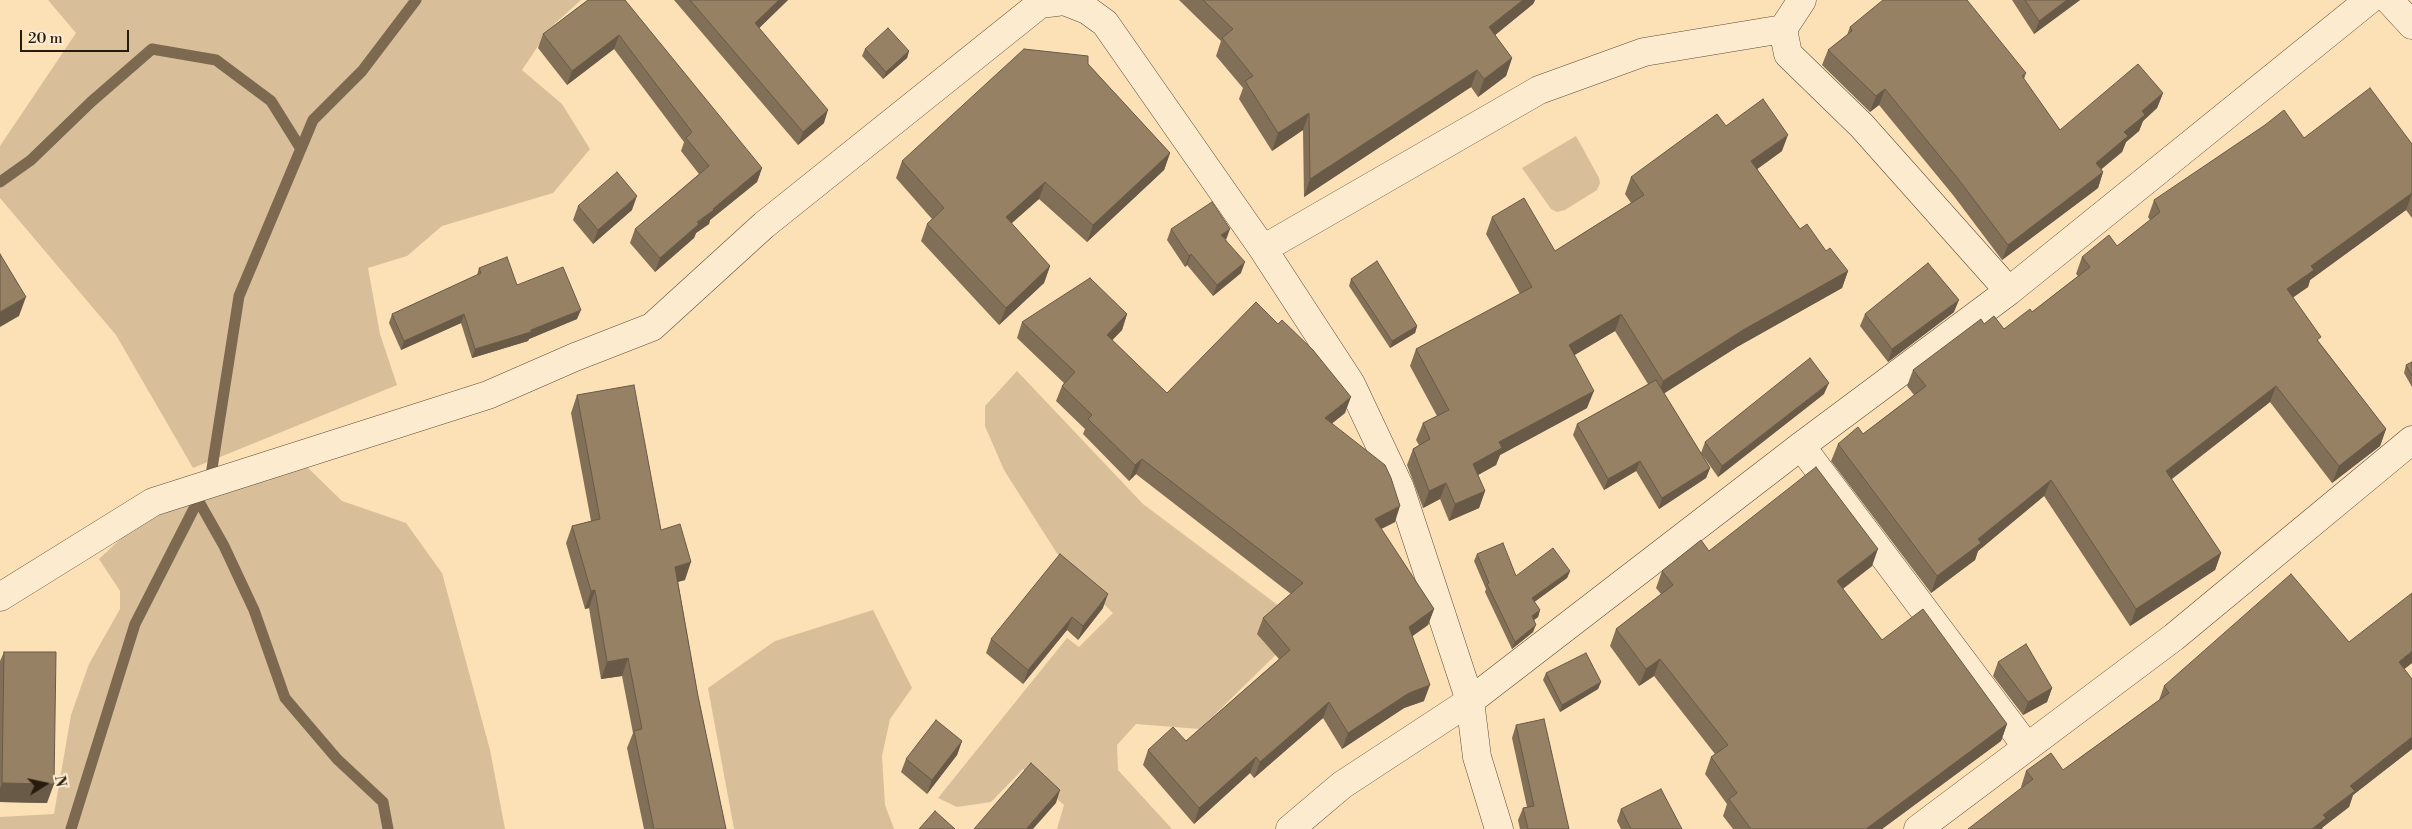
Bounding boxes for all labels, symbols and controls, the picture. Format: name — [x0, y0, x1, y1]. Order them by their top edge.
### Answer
scale bar — [22, 20, 131, 52]
text: 20 m — [28, 29, 63, 48]
north arrow — [20, 759, 70, 809]
text: N — [50, 774, 70, 788]

